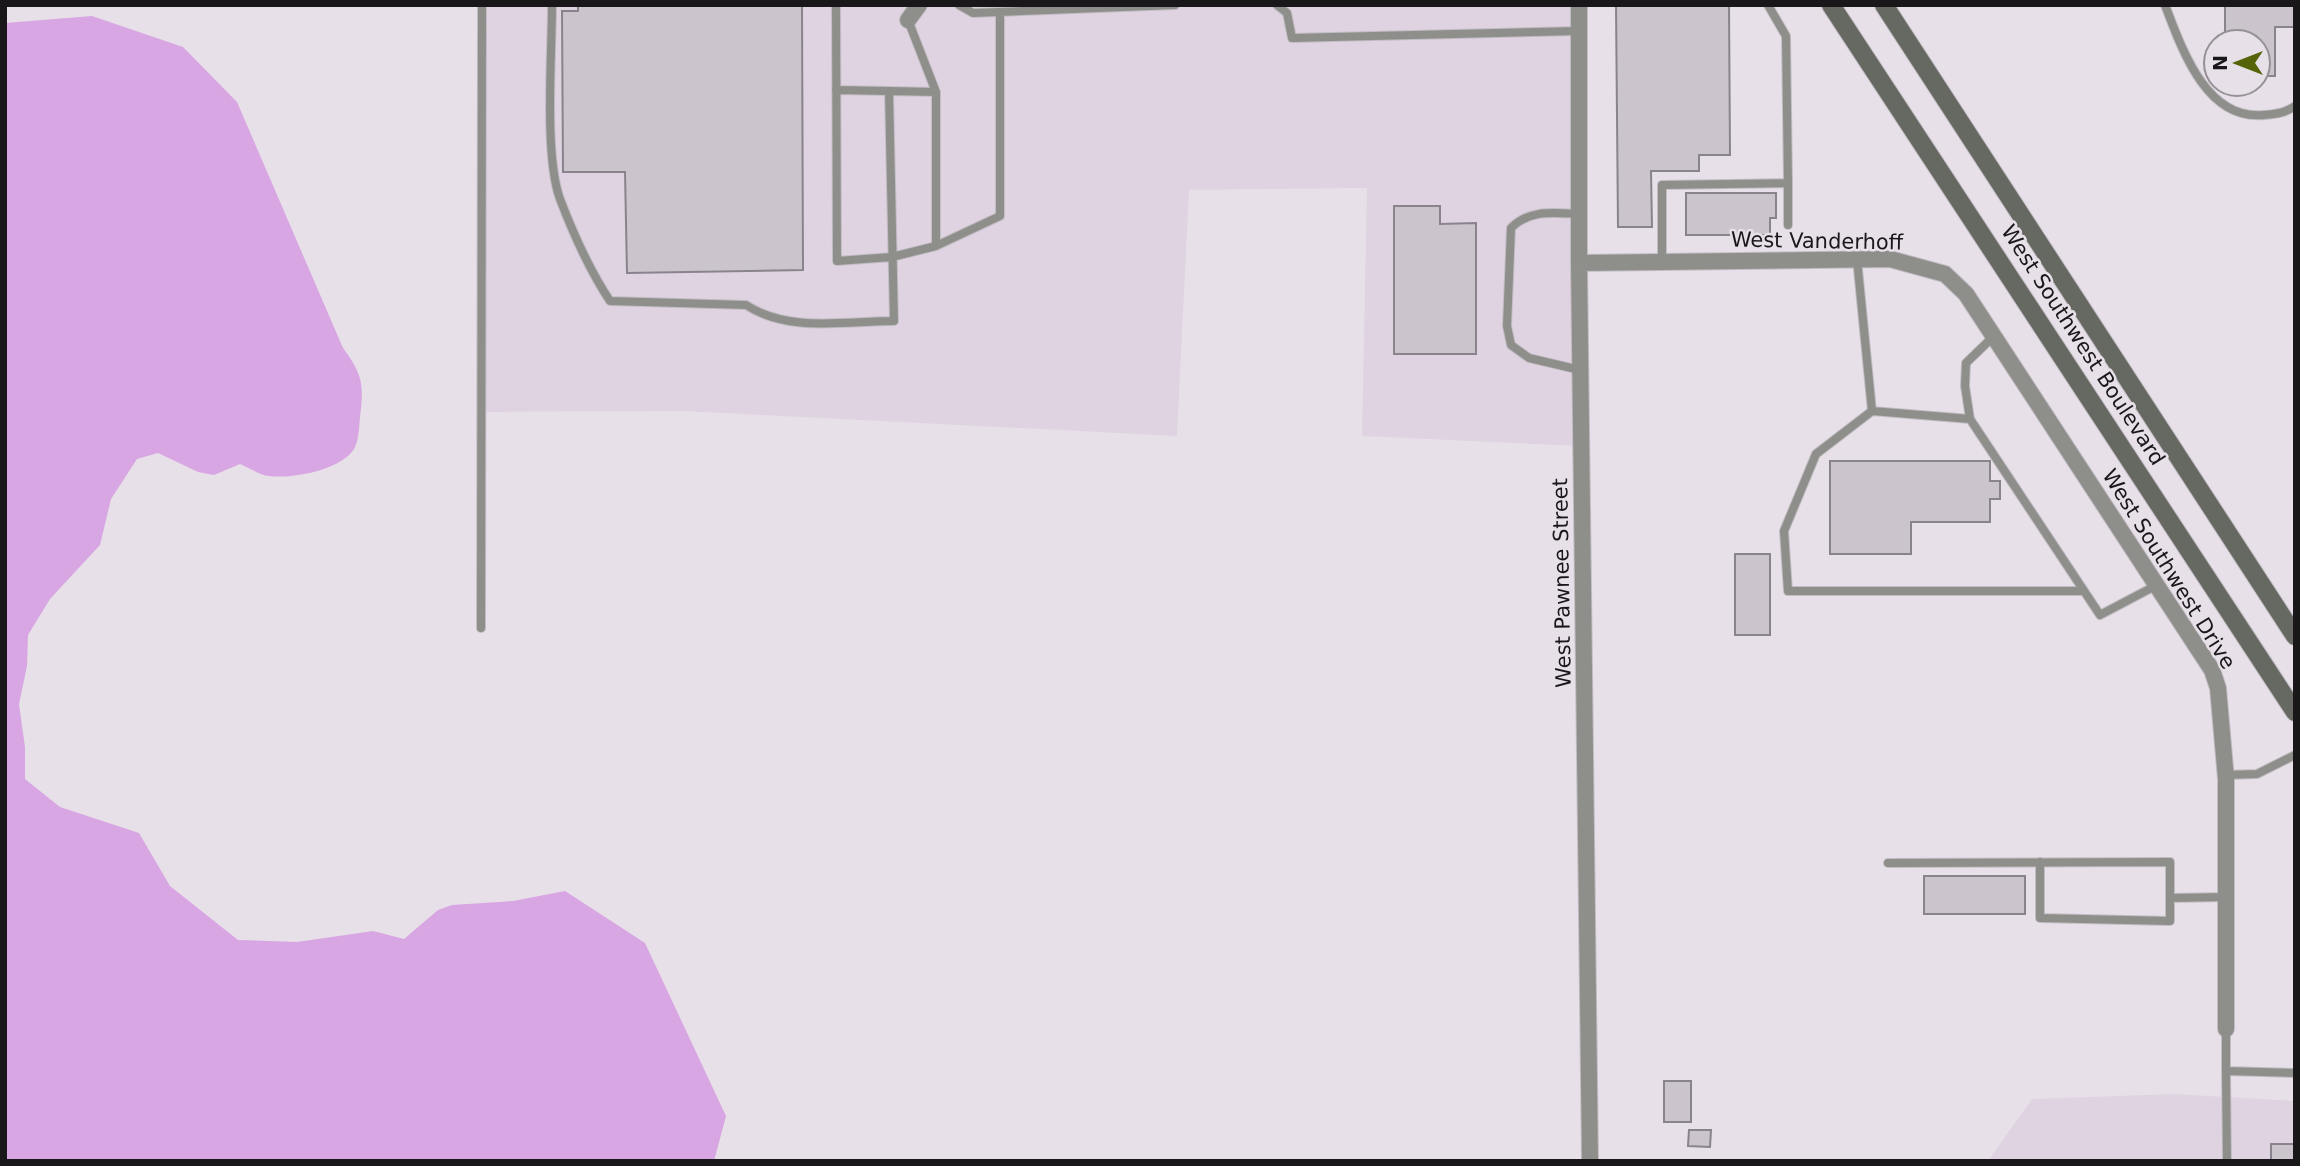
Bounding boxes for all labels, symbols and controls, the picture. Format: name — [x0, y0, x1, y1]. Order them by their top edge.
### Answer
north arrow — [2202, 28, 2272, 98]
text: N — [2209, 55, 2231, 71]
street label: West Southwest Boulevard — [1996, 220, 2170, 470]
street label: West Vanderhoff — [1731, 227, 1904, 255]
street label: West Southwest Drive — [2098, 465, 2240, 673]
street label: West Pawnee Street — [1548, 478, 1576, 688]

